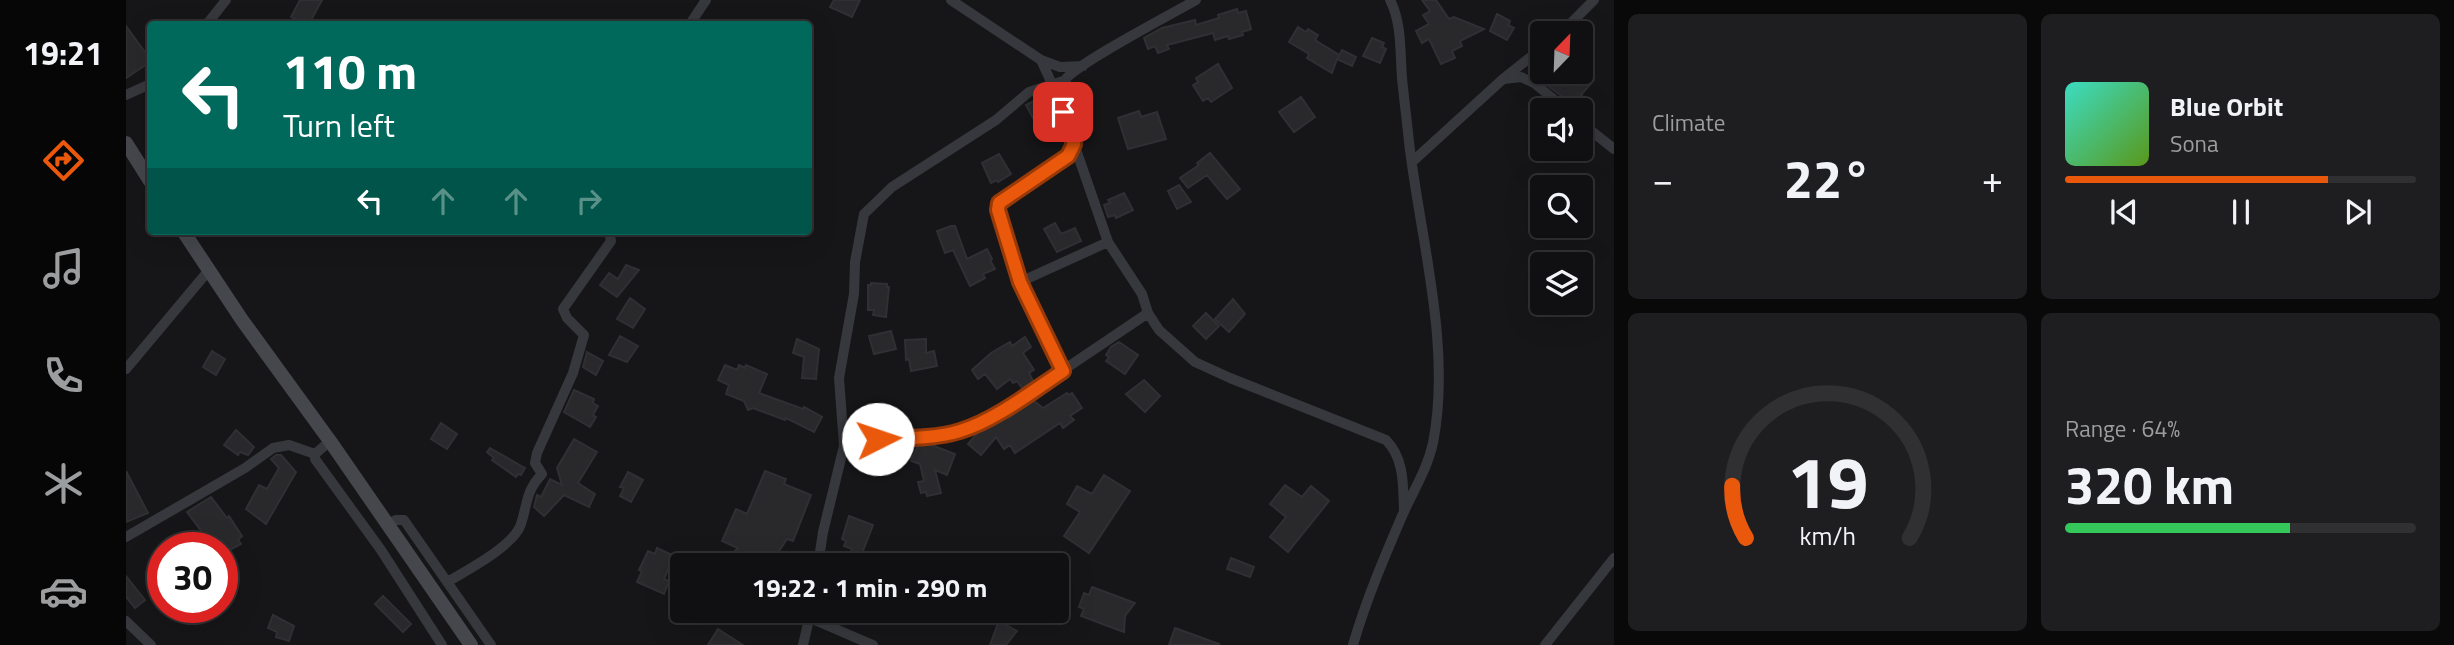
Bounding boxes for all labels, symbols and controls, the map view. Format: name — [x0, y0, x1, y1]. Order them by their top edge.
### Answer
north arrow — [1530, 21, 1592, 84]
map controls — [1530, 21, 1593, 315]
text: 19:21 — [23, 29, 103, 77]
text: 110 m — [283, 33, 417, 108]
icon: left — [168, 49, 259, 140]
pin — [1033, 82, 1093, 142]
text: Blue Orbit — [2170, 87, 2283, 126]
icon: arrive — [1044, 93, 1082, 131]
button: sound — [1530, 98, 1593, 161]
text: Turn left — [283, 101, 395, 149]
text: Climate — [1652, 105, 1725, 140]
text: Sona — [2170, 126, 2218, 161]
icon: directions — [39, 136, 88, 185]
text: 22° — [1784, 139, 1871, 218]
text: − — [1652, 150, 1673, 208]
text: + — [1982, 150, 2003, 208]
button: search — [1530, 175, 1593, 238]
icon: left — [351, 182, 389, 220]
icon: ahead — [424, 182, 462, 220]
icon: ahead — [497, 182, 535, 220]
icon: right — [570, 182, 608, 220]
icon: previous — [2105, 193, 2143, 231]
icon: pause — [2222, 193, 2260, 231]
icon: next — [2339, 193, 2377, 231]
icon: music — [39, 244, 88, 293]
button: layers — [1530, 252, 1593, 315]
icon: phone — [39, 351, 88, 400]
position arrow — [841, 402, 915, 476]
text: Range · 64% — [2065, 411, 2180, 446]
text: 19 — [1787, 426, 1868, 536]
text: 320 km — [2065, 445, 2234, 524]
icon: climate — [39, 459, 88, 508]
text: km/h — [1799, 517, 1856, 555]
speed limit sign: 30 — [147, 532, 238, 623]
icon: car — [39, 567, 88, 616]
text: 19:22 · 1 min · 290 m — [752, 568, 987, 607]

